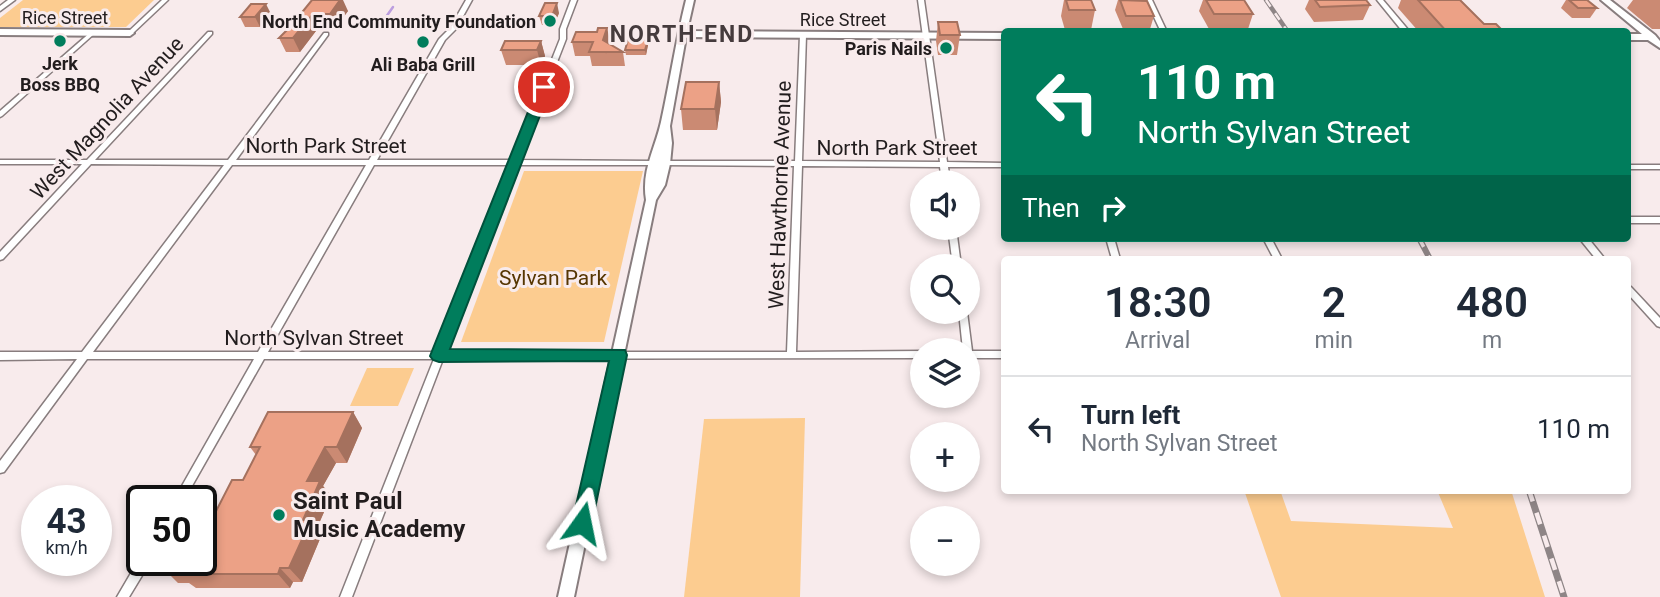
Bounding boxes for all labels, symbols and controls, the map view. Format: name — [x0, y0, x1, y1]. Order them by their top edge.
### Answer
street label: Rice Street — [22, 7, 108, 28]
street label: Rice Street — [800, 9, 886, 30]
place label: North End Community Foundation — [262, 11, 536, 32]
marker: North End Community Foundation — [542, 13, 558, 29]
district label: NORTH END — [610, 21, 754, 48]
street label: West Magnolia Avenue — [26, 32, 188, 204]
marker: Jerk Boss BBQ — [52, 33, 68, 49]
marker: Ali Baba Grill — [415, 34, 431, 50]
place label: Paris Nails — [845, 38, 932, 59]
marker: Paris Nails — [938, 40, 954, 56]
place label: Jerk Boss BBQ — [20, 53, 100, 95]
place label: Ali Baba Grill — [371, 54, 475, 75]
text: 110 m — [1137, 54, 1276, 111]
icon: left — [1022, 56, 1113, 147]
pin — [514, 57, 574, 117]
icon: arrive — [525, 68, 563, 106]
street label: West Hawthorne Avenue — [764, 80, 796, 310]
text: North Sylvan Street — [1137, 113, 1410, 151]
street label: North Park Street — [245, 134, 407, 158]
street label: North Park Street — [816, 136, 978, 160]
map controls — [910, 170, 980, 576]
button: sound — [910, 170, 980, 240]
icon: right — [1094, 189, 1132, 227]
text: Then — [1022, 193, 1080, 223]
button: search — [910, 254, 980, 324]
park label: Sylvan Park — [499, 266, 607, 290]
text: 18:30 — [1104, 278, 1211, 327]
text: 2 — [1322, 278, 1346, 327]
text: 480 — [1456, 278, 1528, 327]
street label: North Sylvan Street — [224, 326, 404, 350]
text: Arrival — [1125, 327, 1190, 354]
text: min — [1314, 327, 1353, 354]
text: m — [1482, 327, 1502, 354]
button: layers — [910, 338, 980, 408]
text: Turn left — [1081, 400, 1180, 430]
icon: left — [1022, 410, 1060, 448]
text: 110 m — [1537, 414, 1610, 444]
button: + — [910, 422, 980, 492]
text: North Sylvan Street — [1081, 430, 1277, 457]
speed limit sign: 50 — [126, 485, 217, 576]
position arrow — [545, 486, 619, 560]
place label: Saint Paul Music Academy — [293, 487, 466, 543]
text: 43 — [46, 501, 87, 542]
button: − — [910, 506, 980, 576]
marker: Saint Paul Music Academy — [271, 507, 287, 523]
text: km/h — [45, 537, 88, 558]

